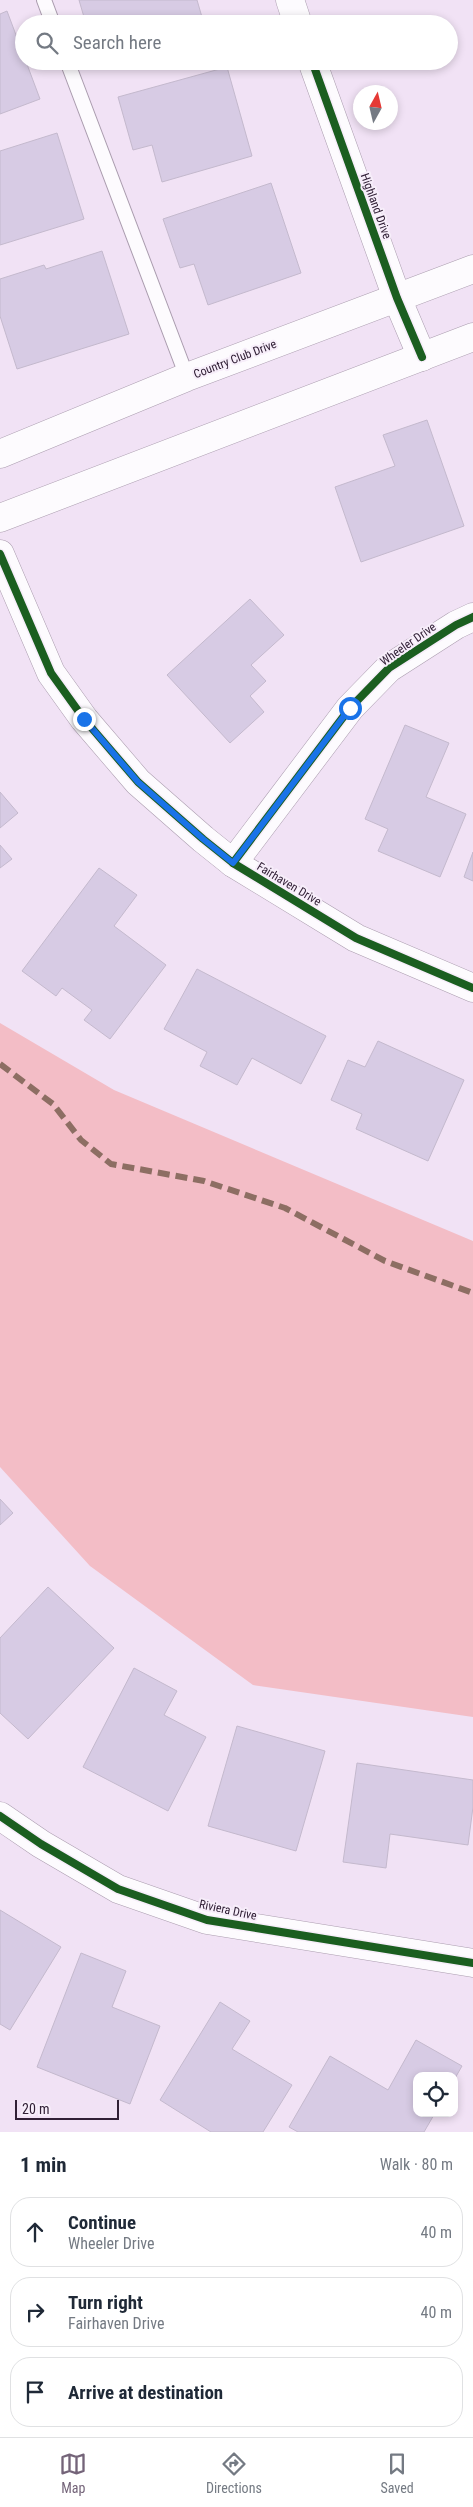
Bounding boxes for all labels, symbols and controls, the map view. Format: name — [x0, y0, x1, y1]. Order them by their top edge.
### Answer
search box — [15, 15, 458, 70]
icon: search — [33, 29, 61, 57]
text: Search here — [73, 31, 161, 54]
north arrow — [353, 85, 398, 130]
street label: Highland Drive — [358, 171, 394, 241]
street label: Country Club Drive — [192, 337, 279, 381]
street label: Wheeler Drive — [377, 619, 439, 668]
route start — [339, 697, 362, 720]
route end — [73, 708, 96, 731]
street label: Fairhaven Drive — [254, 859, 324, 909]
street label: Riviera Drive — [198, 1897, 258, 1923]
map controls — [413, 2072, 458, 2117]
button: locate — [413, 2072, 458, 2117]
scale bar — [15, 2097, 119, 2120]
text: 20 m — [22, 2101, 50, 2117]
text: 1 min — [20, 2153, 67, 2177]
text: Walk · 80 m — [380, 2155, 453, 2174]
text: Continue — [68, 2211, 136, 2234]
icon: ahead — [21, 2218, 49, 2246]
text: 40 m — [420, 2223, 452, 2242]
text: Wheeler Drive — [68, 2234, 155, 2253]
text: Turn right — [68, 2291, 143, 2314]
icon: right — [21, 2298, 49, 2326]
text: 40 m — [420, 2303, 452, 2322]
text: Fairhaven Drive — [68, 2314, 165, 2333]
icon: arrive — [21, 2378, 49, 2406]
text: Arrive at destination — [68, 2381, 223, 2404]
tab: Map — [59, 2450, 87, 2496]
tab: Directions — [206, 2450, 262, 2496]
tab: Saved — [380, 2450, 414, 2496]

